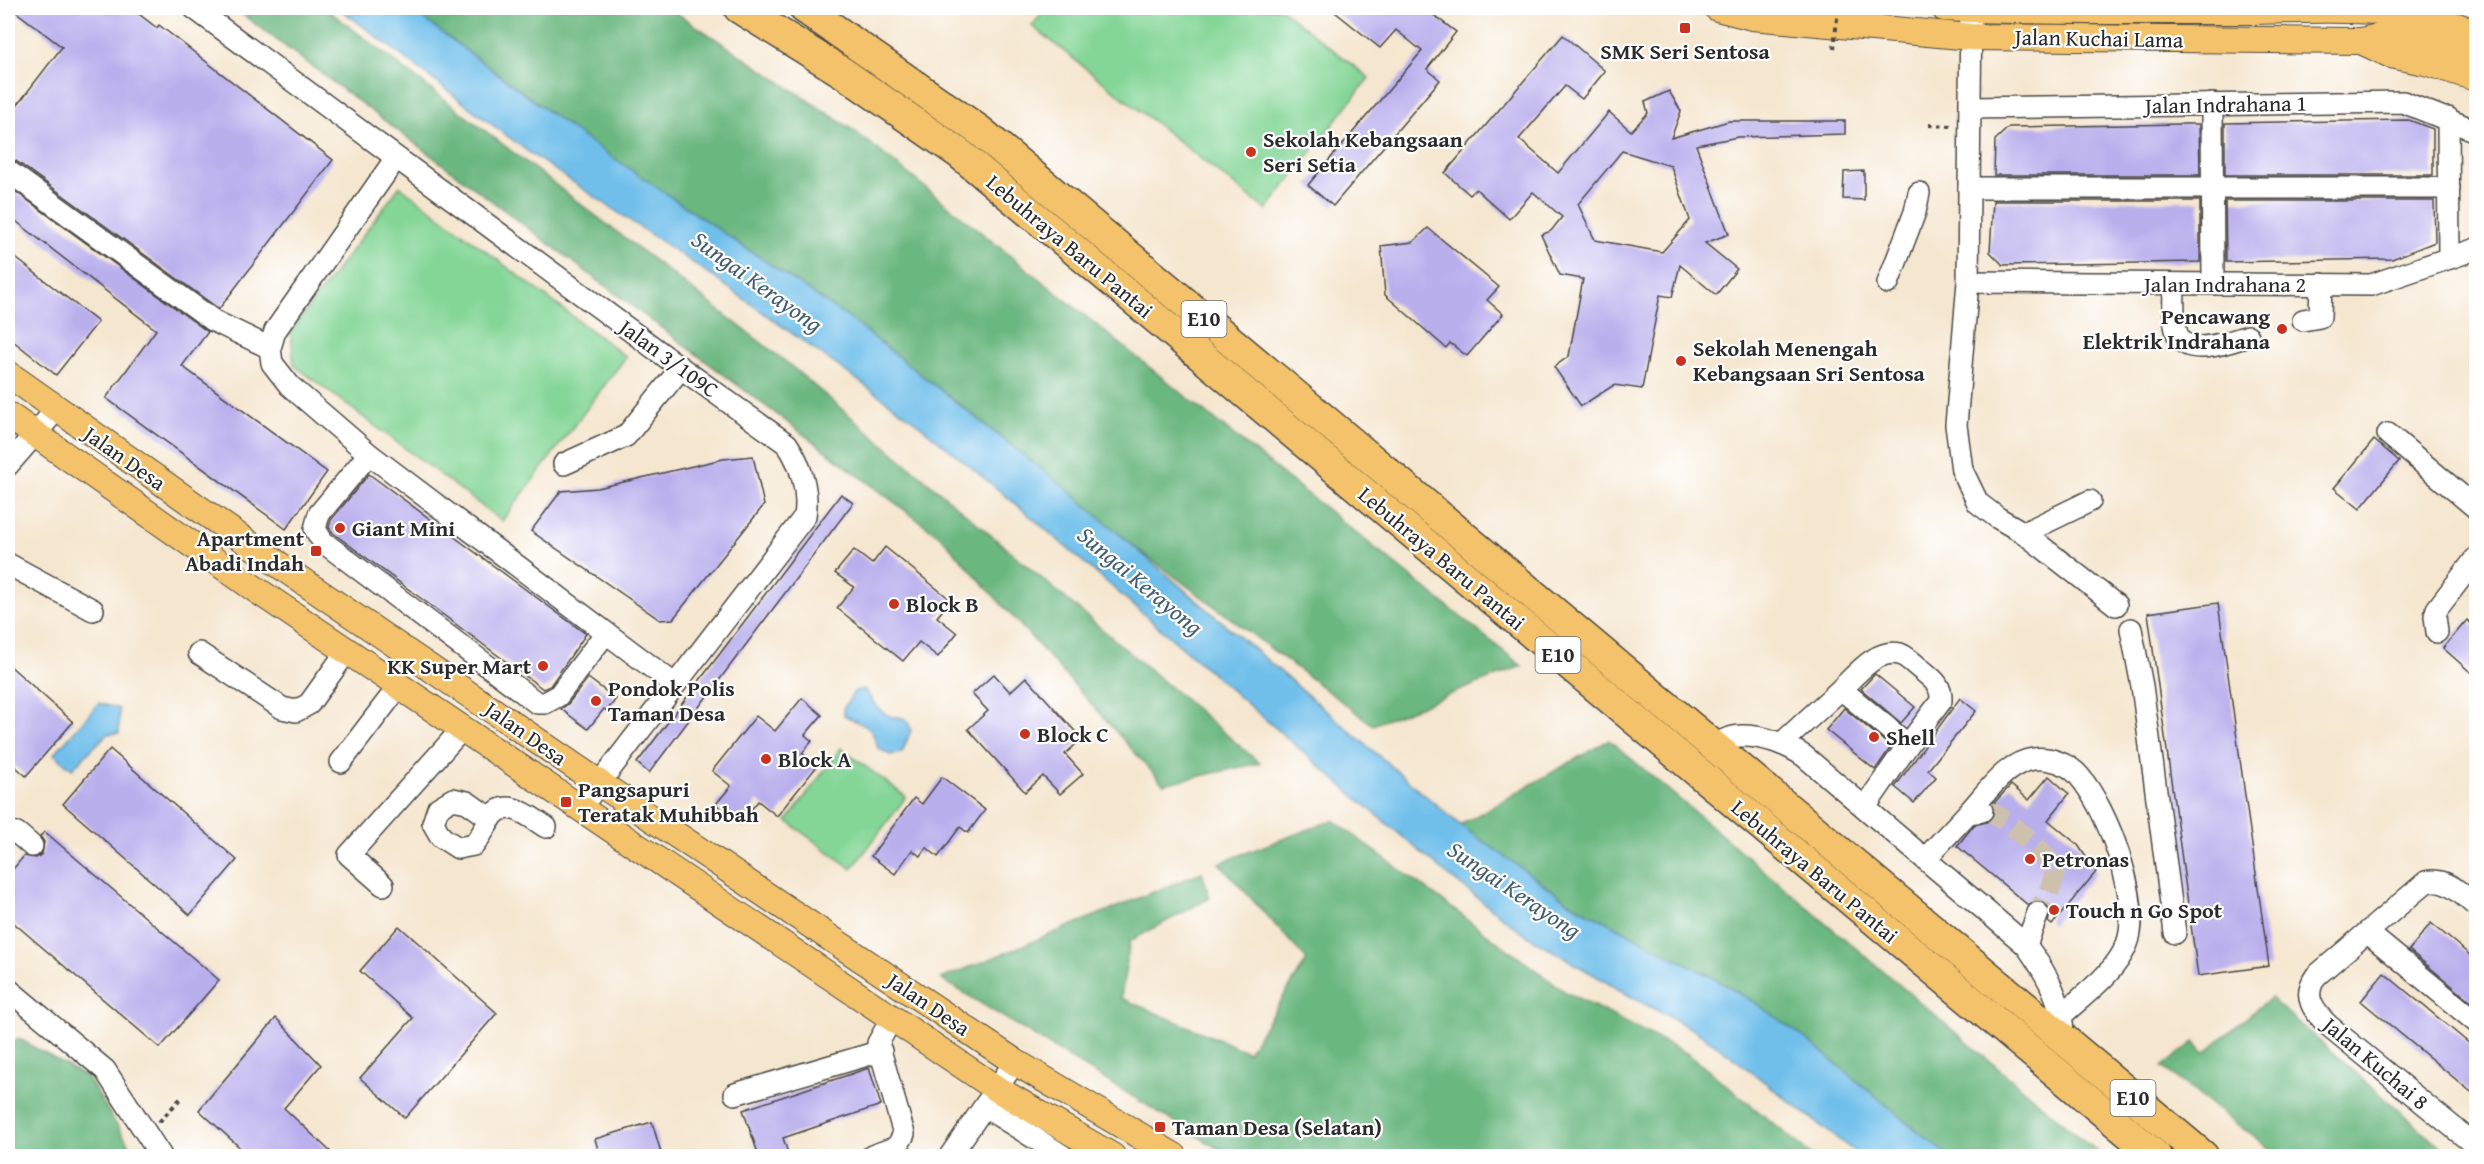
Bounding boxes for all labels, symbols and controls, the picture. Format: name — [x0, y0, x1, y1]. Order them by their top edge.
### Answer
street label: Jalan Kuchai Lama — [2011, 20, 2184, 55]
marker: SMK Seri Sentosa — [1678, 21, 1692, 35]
place label: SMK Seri Sentosa — [1600, 35, 1770, 67]
street label: Jalan Indrahana 1 — [2142, 87, 2307, 121]
place label: Sekolah Kebangsaan Seri Setia — [1263, 123, 1463, 180]
marker: Sekolah Kebangsaan Seri Setia — [1244, 145, 1258, 159]
street label: Lebuhraya Baru Pantai — [980, 166, 1160, 326]
water label: Sungai Kerayong — [684, 222, 830, 341]
street label: Jalan Indrahana 2 — [2141, 268, 2306, 300]
place label: Pencawang Elektrik Indrahana — [2083, 300, 2271, 357]
road number: E10 — [1182, 301, 1226, 337]
street label: Jalan 3/109C — [610, 309, 725, 405]
marker: Pencawang Elektrik Indrahana — [2275, 322, 2289, 336]
place label: Sekolah Menengah Kebangsaan Sri Sentosa — [1693, 332, 1926, 389]
marker: Sekolah Menengah Kebangsaan Sri Sentosa — [1674, 354, 1688, 368]
street label: Jalan Desa — [75, 416, 173, 498]
street label: Lebuhraya Baru Pantai — [1352, 478, 1532, 638]
place label: Giant Mini — [352, 512, 455, 544]
water label: Sungai Kerayong — [1070, 518, 1211, 644]
marker: Giant Mini — [333, 521, 347, 535]
place label: Apartment Abadi Indah — [185, 522, 305, 579]
marker: Apartment Abadi Indah — [309, 544, 323, 558]
place label: Block B — [906, 588, 979, 620]
marker: Block B — [887, 597, 901, 611]
road number: E10 — [1536, 637, 1580, 673]
place label: KK Super Mart — [387, 650, 532, 682]
marker: KK Super Mart — [536, 659, 550, 673]
place label: Pondok Polis Taman Desa — [608, 672, 735, 729]
street label: Jalan Desa — [476, 691, 574, 773]
marker: Pondok Polis Taman Desa — [589, 694, 603, 708]
place label: Block C — [1037, 718, 1109, 750]
place label: Shell — [1886, 721, 1935, 753]
marker: Block C — [1018, 727, 1032, 741]
marker: Shell — [1867, 730, 1881, 744]
place label: Block A — [778, 743, 851, 775]
marker: Block A — [759, 752, 773, 766]
place label: Pangsapuri Teratak Muhibbah — [578, 773, 759, 830]
street label: Lebuhraya Baru Pantai — [1725, 791, 1905, 951]
marker: Pangsapuri Teratak Muhibbah — [559, 795, 573, 809]
water label: Sungai Kerayong — [1440, 832, 1588, 947]
place label: Petronas — [2042, 843, 2129, 875]
marker: Petronas — [2023, 852, 2037, 866]
place label: Touch n Go Spot — [2066, 894, 2223, 926]
marker: Touch n Go Spot — [2047, 903, 2061, 917]
street label: Jalan Desa — [879, 963, 977, 1044]
street label: Jalan Kuchai 8 — [2314, 1007, 2436, 1117]
road number: E10 — [2110, 1080, 2156, 1116]
place label: Taman Desa (Selatan) — [1172, 1111, 1382, 1143]
marker: Taman Desa (Selatan) — [1153, 1120, 1167, 1134]

